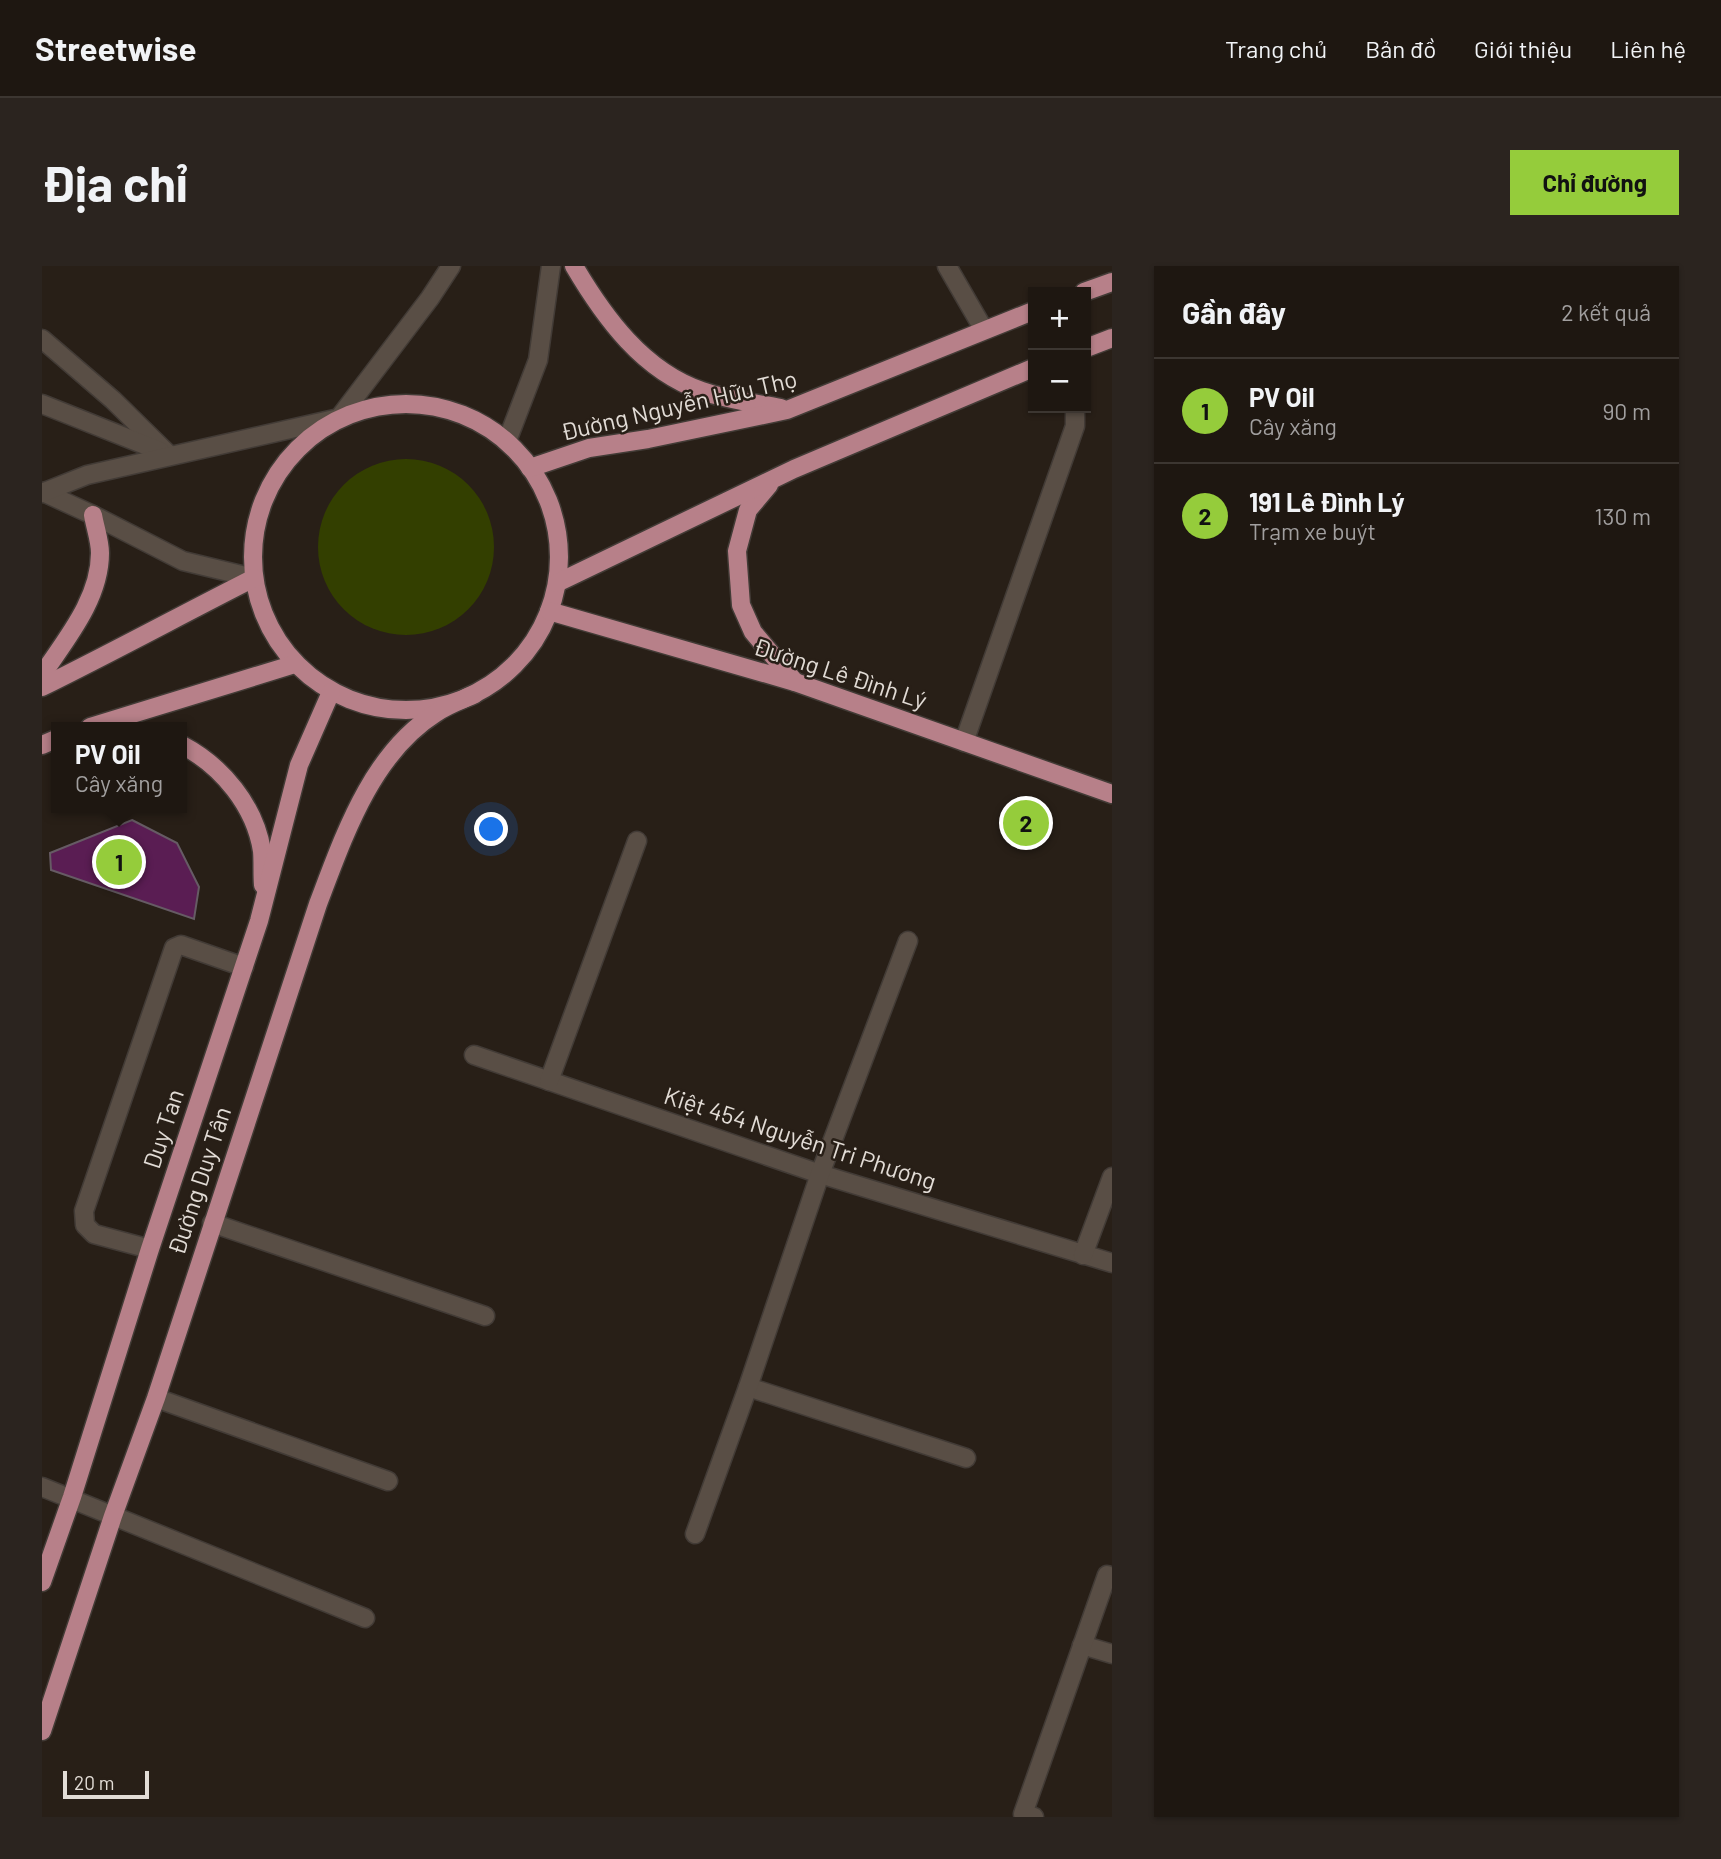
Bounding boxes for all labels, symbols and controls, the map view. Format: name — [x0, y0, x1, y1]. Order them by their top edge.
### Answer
text: Streetwise — [35, 28, 196, 68]
text: Trang chủ — [1225, 34, 1327, 63]
text: Bản đồ — [1365, 34, 1436, 63]
text: Giới thiệu — [1474, 34, 1572, 63]
text: Liên hệ — [1610, 34, 1686, 63]
button: Chỉ đường — [1510, 150, 1679, 215]
text: Địa chỉ — [42, 153, 188, 212]
map controls — [1028, 287, 1091, 413]
button: + — [1028, 287, 1091, 350]
text: Gần đây — [1182, 294, 1286, 330]
text: 2 kết quả — [1561, 298, 1651, 326]
button: − — [1028, 350, 1091, 413]
street label: Đường Nguyễn Hữu Thọ — [558, 363, 799, 446]
text: PV Oil — [1249, 381, 1315, 412]
text: 1 — [1201, 397, 1209, 425]
text: 90 m — [1602, 397, 1651, 425]
text: Cây xăng — [1249, 412, 1337, 440]
text: 191 Lê Đình Lý — [1249, 486, 1405, 517]
text: 2 — [1199, 502, 1211, 530]
text: 130 m — [1594, 502, 1651, 530]
text: Trạm xe buýt — [1249, 517, 1376, 545]
street label: Đường Lê Đình Lý — [750, 631, 931, 714]
popup — [51, 722, 187, 813]
text: PV Oil — [75, 738, 141, 769]
text: Cây xăng — [75, 769, 163, 797]
pin: 2 — [1003, 797, 1049, 849]
your location — [474, 812, 508, 846]
pin: 1 — [96, 836, 142, 888]
street label: Kiệt 454 Nguyễn Tri Phương — [661, 1080, 940, 1195]
street label: Duy Tan — [136, 1085, 189, 1172]
street label: Đường Duy Tân — [161, 1103, 236, 1258]
scale bar — [63, 1768, 149, 1800]
text: 20 m — [74, 1771, 114, 1794]

